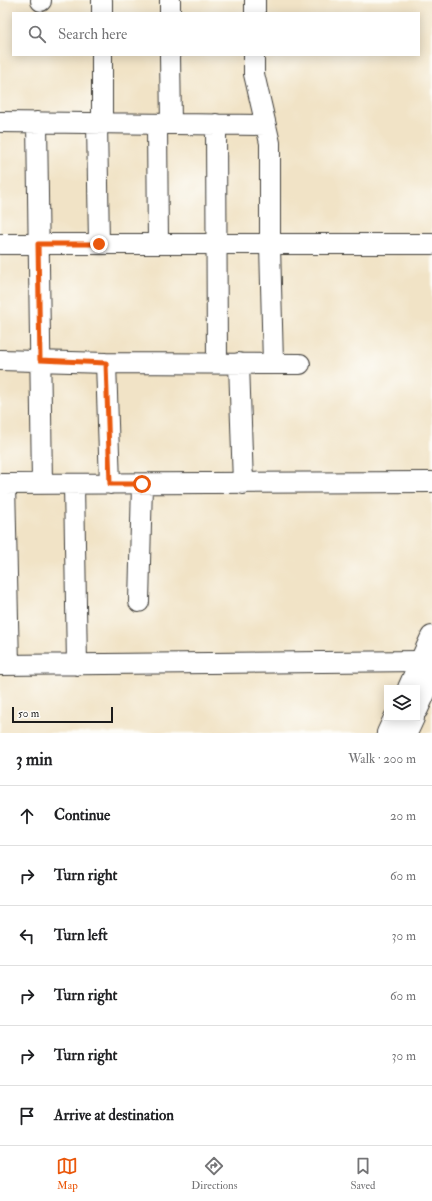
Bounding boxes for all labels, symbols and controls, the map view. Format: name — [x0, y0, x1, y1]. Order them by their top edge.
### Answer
search box — [12, 12, 420, 56]
icon: search — [26, 23, 48, 45]
text: Search here — [58, 25, 127, 44]
route end — [90, 235, 108, 253]
route start — [133, 475, 151, 493]
map controls — [384, 685, 420, 721]
button: layers — [384, 685, 420, 721]
scale bar — [12, 705, 113, 724]
text: 50 m — [18, 707, 39, 720]
text: 3 min — [16, 749, 53, 770]
text: Walk · 200 m — [348, 751, 416, 767]
icon: ahead — [16, 805, 38, 827]
text: Continue — [54, 806, 110, 825]
text: 20 m — [390, 808, 416, 824]
icon: right — [16, 865, 38, 887]
text: Turn right — [54, 866, 117, 885]
text: 60 m — [390, 868, 416, 884]
icon: left — [16, 925, 38, 947]
text: Turn left — [54, 926, 108, 945]
text: 30 m — [392, 928, 416, 944]
icon: right — [16, 985, 38, 1007]
text: Turn right — [54, 986, 117, 1005]
text: 60 m — [390, 988, 416, 1004]
icon: right — [16, 1045, 38, 1067]
text: Turn right — [54, 1046, 117, 1065]
text: 30 m — [392, 1048, 416, 1064]
icon: arrive — [16, 1105, 38, 1127]
text: Arrive at destination — [54, 1106, 174, 1125]
tab: Map — [56, 1155, 78, 1192]
tab: Directions — [191, 1155, 238, 1192]
tab: Saved — [350, 1155, 376, 1192]

